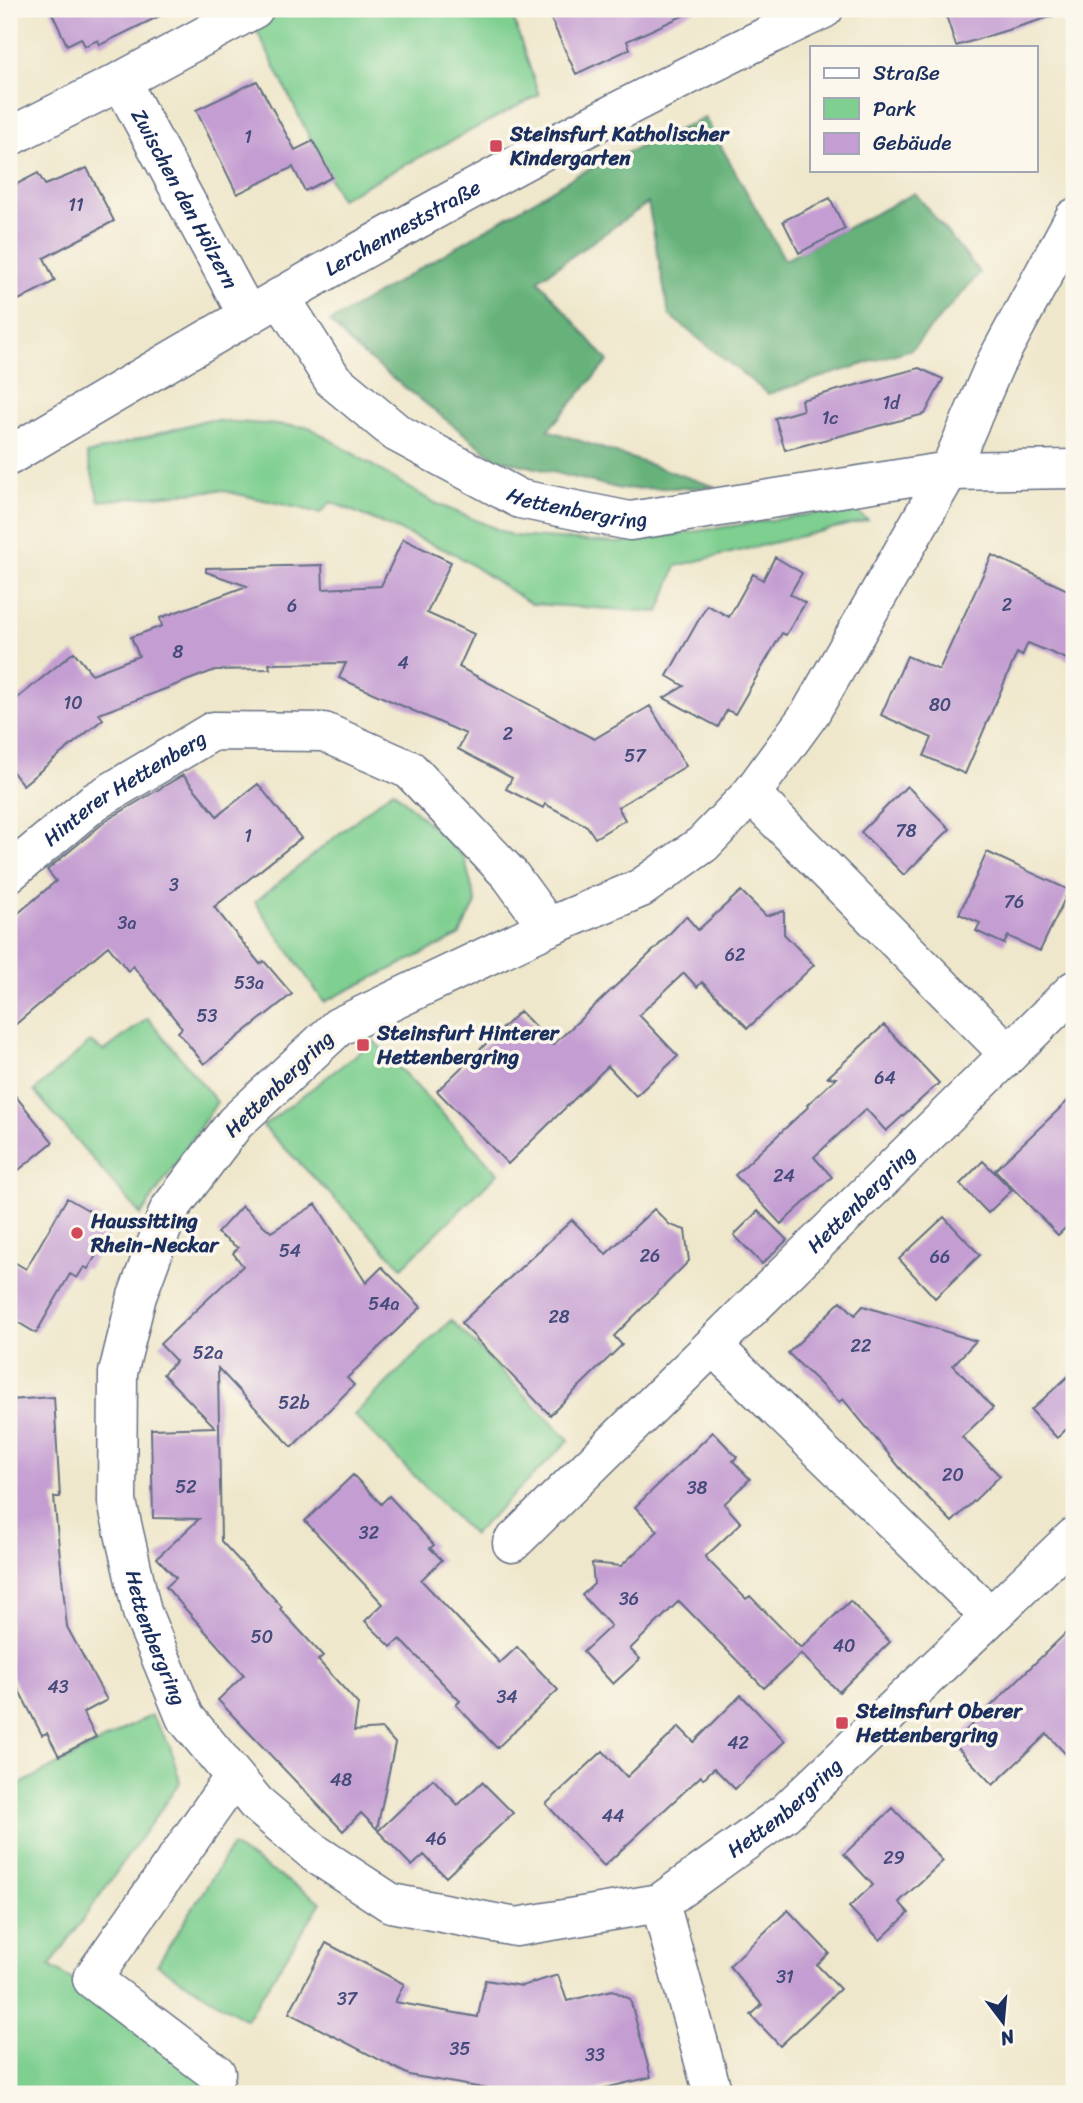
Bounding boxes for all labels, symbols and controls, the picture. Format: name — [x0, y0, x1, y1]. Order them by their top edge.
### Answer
legend — [810, 46, 1038, 172]
text: Straße — [873, 54, 940, 92]
text: Park — [873, 90, 916, 128]
street label: Zwischen den Hölzern — [120, 101, 249, 296]
place label: Steinsfurt Katholischer Kindergarten — [509, 115, 731, 177]
house number: 1 — [244, 121, 252, 153]
text: Gebäude — [873, 124, 951, 162]
marker: Steinsfurt Katholischer Kindergarten — [488, 138, 504, 154]
street label: Lerchenneststraße — [317, 169, 488, 287]
house number: 11 — [68, 189, 84, 221]
house number: 1d — [882, 387, 901, 419]
house number: 1c — [822, 402, 838, 434]
street label: Hettenbergring — [500, 476, 650, 541]
house number: 2 — [1002, 589, 1012, 621]
house number: 6 — [287, 590, 297, 622]
house number: 8 — [173, 636, 184, 668]
house number: 4 — [397, 647, 409, 679]
house number: 10 — [63, 687, 83, 719]
house number: 80 — [929, 689, 951, 721]
house number: 2 — [503, 718, 513, 750]
street label: Hinterer Hettenberg — [34, 720, 214, 856]
house number: 57 — [624, 740, 647, 772]
house number: 78 — [895, 815, 917, 847]
house number: 1 — [244, 820, 252, 852]
house number: 3 — [169, 869, 179, 901]
house number: 76 — [1004, 886, 1024, 918]
house number: 3a — [118, 907, 136, 939]
house number: 62 — [725, 939, 745, 971]
house number: 53a — [234, 967, 264, 999]
house number: 53 — [197, 1000, 218, 1032]
place label: Steinsfurt Hinterer Hettenbergring — [376, 1014, 561, 1076]
street label: Hettenbergring — [215, 1021, 344, 1147]
marker: Steinsfurt Hinterer Hettenbergring — [355, 1037, 371, 1053]
house number: 64 — [874, 1062, 896, 1094]
street label: Hettenbergring — [797, 1136, 926, 1263]
house number: 24 — [773, 1160, 795, 1192]
place label: Haussitting Rhein-Neckar — [90, 1202, 220, 1264]
marker: Haussitting Rhein-Neckar — [69, 1225, 85, 1241]
house number: 54 — [279, 1235, 301, 1267]
house number: 26 — [640, 1240, 660, 1272]
house number: 66 — [930, 1241, 950, 1273]
house number: 54a — [368, 1288, 400, 1320]
house number: 28 — [548, 1301, 570, 1333]
house number: 22 — [851, 1330, 871, 1362]
house number: 52a — [193, 1337, 223, 1369]
house number: 52b — [278, 1387, 310, 1419]
house number: 20 — [942, 1459, 964, 1491]
house number: 52 — [175, 1471, 197, 1503]
house number: 38 — [687, 1472, 708, 1504]
house number: 32 — [359, 1517, 379, 1549]
street label: Hettenbergring — [114, 1566, 197, 1712]
house number: 36 — [619, 1583, 639, 1615]
house number: 50 — [251, 1621, 273, 1653]
house number: 40 — [833, 1630, 855, 1662]
house number: 43 — [47, 1671, 69, 1703]
house number: 34 — [496, 1681, 518, 1713]
place label: Steinsfurt Oberer Hettenbergring — [855, 1692, 1023, 1754]
marker: Steinsfurt Oberer Hettenbergring — [834, 1715, 850, 1731]
house number: 42 — [727, 1727, 749, 1759]
street label: Hettenbergring — [719, 1748, 852, 1868]
house number: 48 — [330, 1764, 352, 1796]
house number: 44 — [602, 1800, 624, 1832]
house number: 46 — [425, 1823, 447, 1855]
house number: 29 — [883, 1842, 905, 1874]
house number: 31 — [776, 1961, 794, 1993]
house number: 37 — [337, 1983, 359, 2015]
north arrow — [968, 1988, 1038, 2058]
text: N — [996, 2020, 1019, 2056]
house number: 35 — [450, 2033, 470, 2065]
house number: 33 — [585, 2039, 605, 2071]

